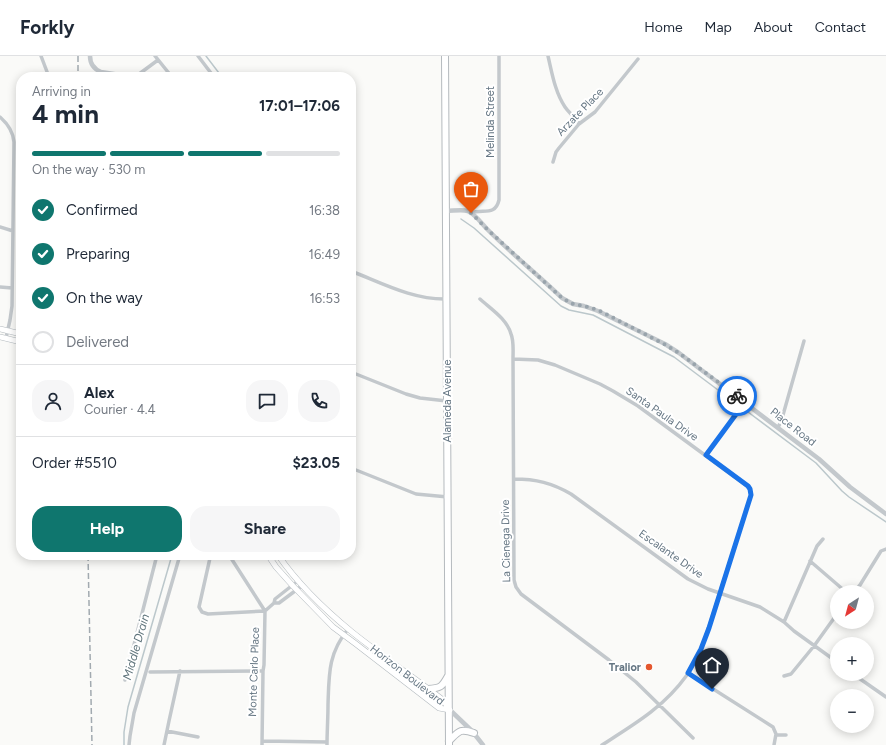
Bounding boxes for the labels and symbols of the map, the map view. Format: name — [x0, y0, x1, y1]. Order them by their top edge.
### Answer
street label: Arzate Place — [554, 85, 606, 139]
street label: Melinda Street — [484, 86, 497, 158]
pin — [454, 172, 488, 213]
street label: Alameda Avenue — [441, 360, 454, 442]
courier — [717, 376, 757, 416]
street label: Santa Paula Drive — [623, 384, 701, 444]
street label: Place Road — [768, 405, 818, 449]
street label: La Cienega Drive — [499, 499, 513, 583]
street label: Escalante Drive — [636, 527, 706, 581]
north arrow — [830, 585, 874, 629]
water label: Middle Drain — [120, 612, 152, 682]
street label: Monte Carlo Place — [246, 627, 262, 717]
street label: Horizon Boulevard — [367, 642, 447, 708]
pin — [695, 648, 729, 689]
place label: Tralior — [609, 661, 642, 674]
marker: Tralior — [644, 662, 654, 672]

